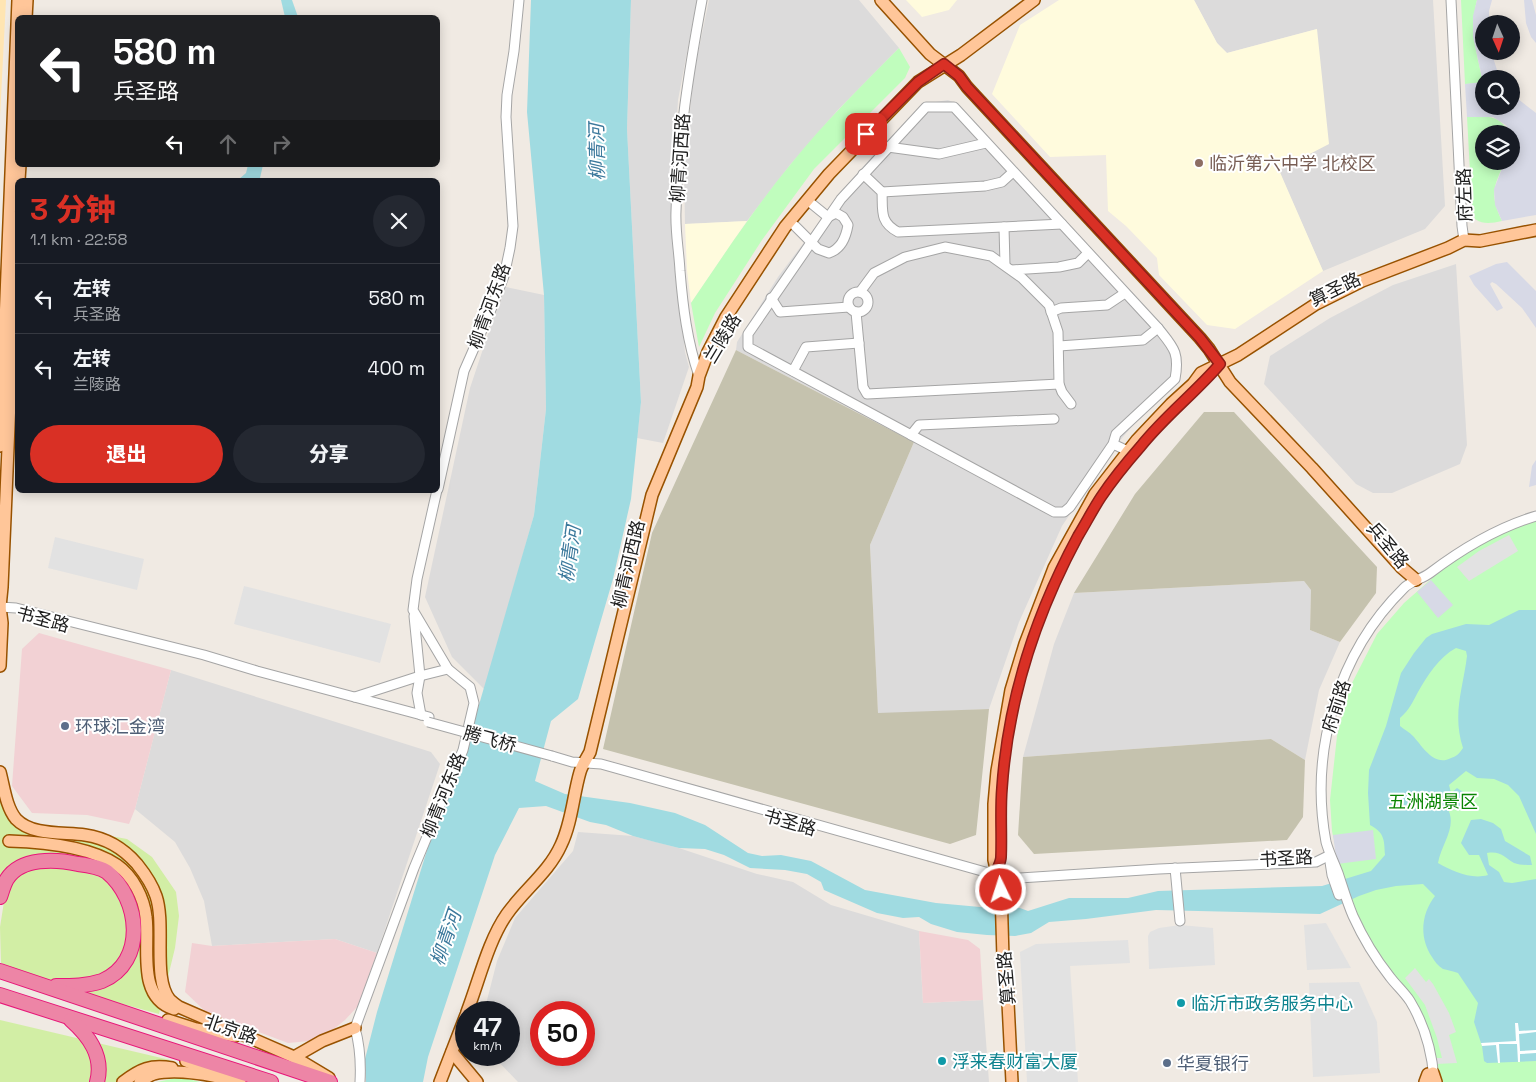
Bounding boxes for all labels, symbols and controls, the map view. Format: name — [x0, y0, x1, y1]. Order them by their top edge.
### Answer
north arrow — [1475, 15, 1520, 60]
map controls — [1475, 15, 1520, 170]
text: 580 m — [113, 30, 216, 74]
icon: left — [30, 35, 95, 100]
button: search — [1475, 70, 1520, 115]
text: 兵圣路 — [113, 77, 179, 105]
street label: 柳青河西路 — [665, 112, 695, 204]
pin — [845, 113, 887, 155]
water label: 柳青河 — [584, 119, 610, 181]
icon: arrive — [852, 120, 880, 148]
button: layers — [1475, 125, 1520, 170]
icon: left — [161, 130, 189, 158]
icon: ahead — [214, 130, 242, 158]
icon: right — [267, 130, 295, 158]
place label: 临沂第六中学 北校区 — [1209, 152, 1376, 175]
marker: 临沂第六中学 北校区 — [1193, 157, 1205, 169]
street label: 府左路 — [1452, 168, 1476, 222]
text: 3 分钟 — [30, 190, 116, 229]
button: close — [373, 195, 425, 247]
text: 1.1 km · 22:58 — [30, 229, 127, 250]
street label: 柳青河东路 — [463, 260, 515, 352]
street label: 算圣路 — [1306, 267, 1364, 311]
text: 左转 — [73, 276, 111, 301]
icon: left — [30, 285, 58, 313]
text: 580 m — [368, 286, 425, 311]
text: 兵圣路 — [73, 304, 121, 325]
street label: 兰陵路 — [698, 309, 746, 367]
text: 左转 — [73, 346, 111, 371]
icon: left — [30, 355, 58, 383]
text: 400 m — [368, 356, 425, 381]
text: 兰陵路 — [73, 374, 121, 395]
button: 退出 — [30, 425, 223, 483]
button: 分享 — [233, 425, 425, 483]
street label: 兵圣路 — [1362, 517, 1414, 573]
street label: 柳青河西路 — [607, 518, 649, 610]
water label: 柳青河 — [554, 520, 587, 584]
street label: 书圣路 — [14, 601, 72, 637]
street label: 府前路 — [1317, 677, 1355, 735]
place label: 环球汇金湾 — [75, 715, 165, 738]
marker: 环球汇金湾 — [59, 720, 71, 732]
street label: 腾飞桥 — [461, 721, 519, 757]
street label: 柳青河东路 — [415, 749, 471, 841]
park label: 五洲湖景区 — [1388, 790, 1478, 813]
street label: 书圣路 — [761, 804, 819, 840]
street label: 书圣路 — [1258, 845, 1314, 871]
position arrow — [974, 863, 1026, 915]
water label: 柳青河 — [425, 903, 468, 969]
street label: 算圣路 — [992, 950, 1020, 1006]
place label: 临沂市政务服务中心 — [1191, 992, 1353, 1015]
marker: 临沂市政务服务中心 — [1175, 997, 1187, 1009]
speed limit sign: 50 — [530, 1001, 595, 1066]
street label: 北京路 — [202, 1009, 260, 1049]
text: 47 — [473, 1011, 502, 1043]
text: km/h — [473, 1038, 502, 1054]
place label: 浮来春财富大厦 — [952, 1050, 1078, 1073]
place label: 华夏银行 — [1177, 1052, 1249, 1075]
marker: 浮来春财富大厦 — [936, 1055, 948, 1067]
marker: 华夏银行 — [1161, 1057, 1173, 1069]

